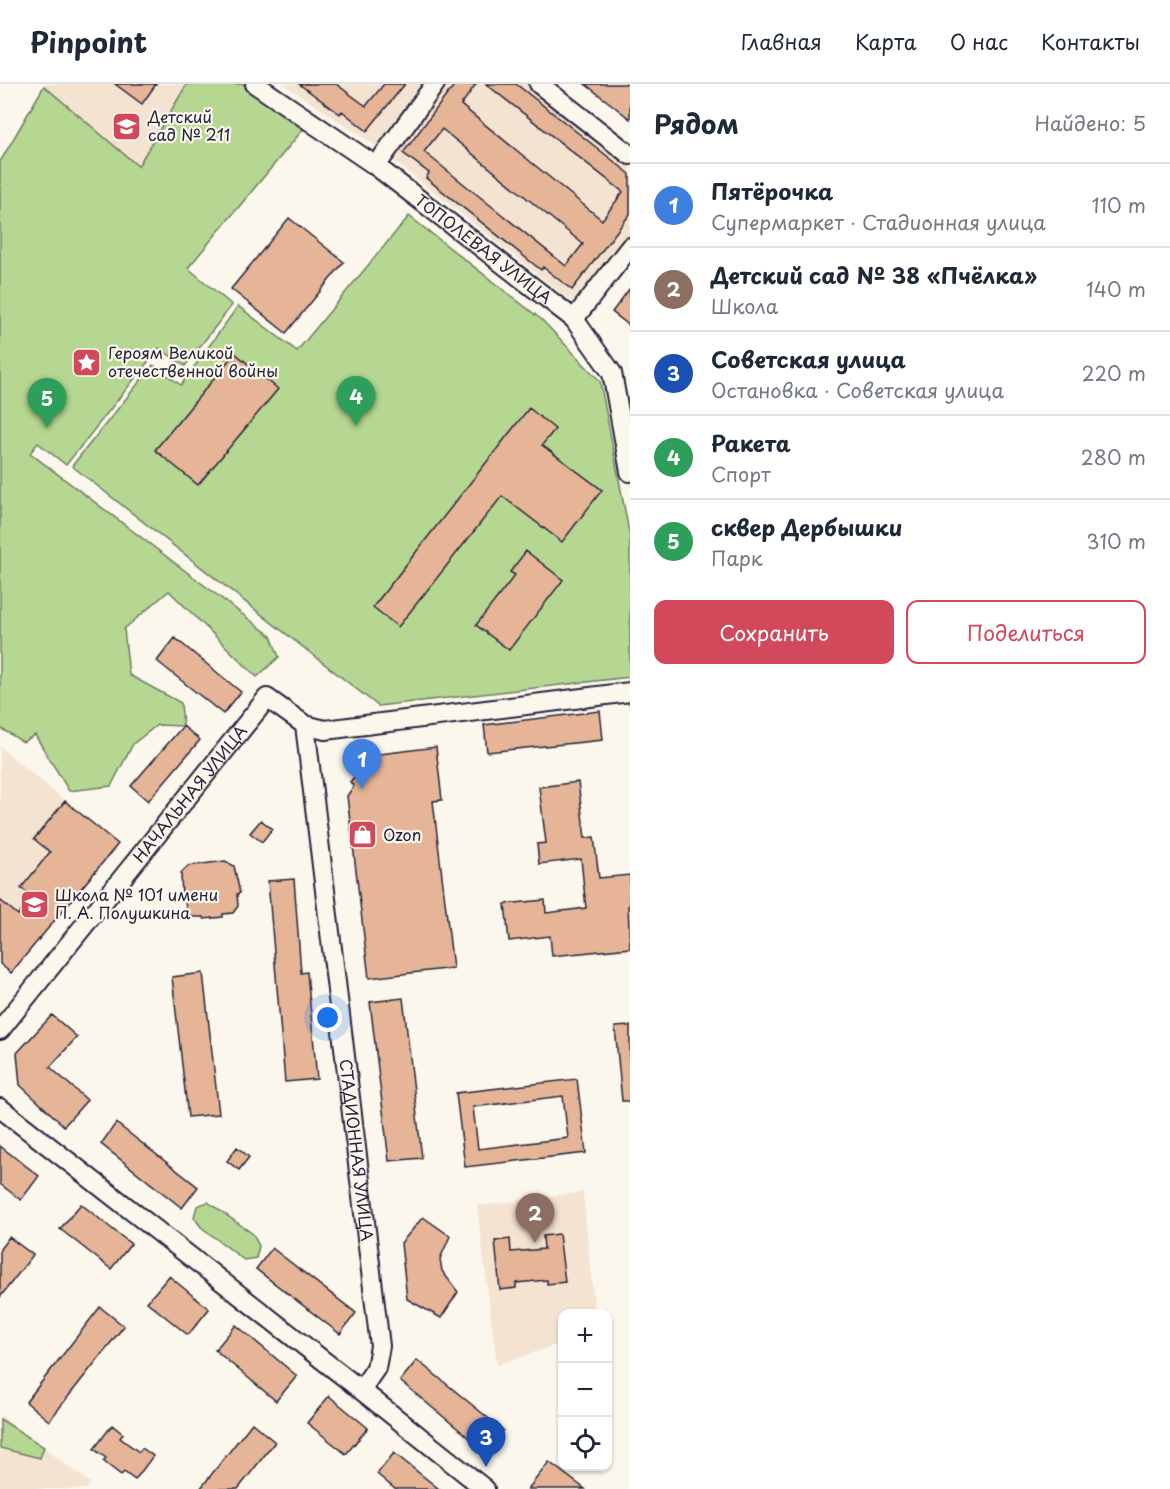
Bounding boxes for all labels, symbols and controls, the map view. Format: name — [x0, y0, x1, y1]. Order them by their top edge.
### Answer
text: Pinpoint — [30, 20, 147, 63]
text: Главная — [741, 25, 822, 57]
text: Карта — [855, 25, 917, 57]
text: О нас — [950, 25, 1008, 57]
text: Контакты — [1041, 25, 1140, 57]
place label: Детский сад № 211 — [147, 104, 230, 146]
text: Рядом — [654, 104, 739, 143]
text: Найдено: 5 — [1035, 108, 1146, 138]
school or university icon: Детский сад № 211 — [111, 110, 143, 142]
text: Пятёрочка — [711, 174, 833, 207]
street label: ТОПОЛЕВАЯ УЛИЦА — [411, 188, 557, 309]
text: 1 — [669, 190, 678, 220]
text: 110 m — [1092, 190, 1146, 220]
text: Супермаркет · Стадионная улица — [711, 207, 1046, 237]
text: Детский сад № 38 «Пчёлка» — [711, 258, 1037, 291]
text: 2 — [666, 274, 681, 304]
text: 140 m — [1086, 274, 1146, 304]
text: Школа — [711, 291, 778, 321]
place label: Героям Великой отечественной войны — [108, 340, 278, 382]
text: Советская улица — [711, 342, 906, 375]
place icon: Героям Великой отечественной войны — [71, 346, 103, 378]
text: 3 — [667, 358, 680, 388]
text: 220 m — [1082, 358, 1146, 388]
text: Остановка · Советская улица — [711, 375, 1004, 405]
pin: 4 — [336, 376, 376, 426]
pin: 5 — [28, 378, 66, 428]
text: Ракета — [711, 426, 791, 459]
text: 4 — [667, 442, 680, 472]
text: 280 m — [1081, 442, 1146, 472]
text: Спорт — [711, 459, 771, 489]
text: сквер Дербышки — [711, 510, 903, 543]
text: 5 — [667, 526, 680, 556]
text: 310 m — [1086, 526, 1146, 556]
text: Парк — [711, 543, 763, 573]
button: Сохранить — [654, 600, 894, 664]
button: Поделиться — [906, 600, 1146, 664]
street label: НАЧАЛЬНАЯ УЛИЦА — [126, 719, 252, 867]
pin: 1 — [342, 740, 382, 789]
shop icon: Ozon — [346, 819, 378, 851]
place label: Ozon — [383, 822, 421, 846]
place label: Школа № 101 имени П. А. Полушкина — [55, 882, 218, 924]
school or university icon: Школа № 101 имени П. А. Полушкина — [18, 888, 50, 920]
your location — [313, 1003, 342, 1032]
street label: СТАДИОННАЯ УЛИЦА — [334, 1057, 380, 1242]
pin: 2 — [516, 1194, 554, 1243]
map controls — [558, 1309, 612, 1471]
button: + — [558, 1309, 612, 1363]
button: − — [558, 1363, 612, 1417]
button: locate — [558, 1417, 612, 1471]
pin: 3 — [466, 1418, 506, 1467]

